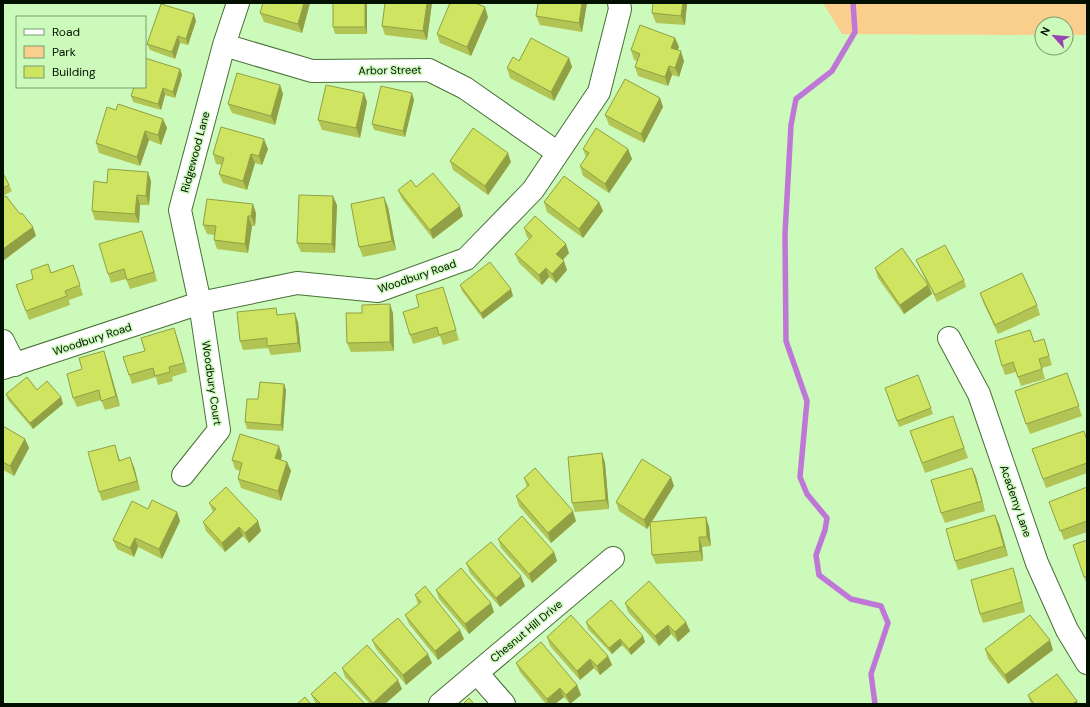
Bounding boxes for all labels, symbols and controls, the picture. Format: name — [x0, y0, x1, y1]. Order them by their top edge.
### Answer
legend — [16, 16, 146, 88]
north arrow — [1034, 16, 1074, 56]
text: Road — [52, 24, 80, 40]
text: N — [1037, 25, 1053, 38]
text: Park — [52, 44, 76, 60]
street label: Arbor Street — [358, 62, 422, 78]
text: Building — [52, 64, 96, 80]
street label: Ridgewood Lane — [177, 110, 213, 194]
street label: Woodbury Road — [376, 256, 458, 296]
street label: Woodbury Road — [51, 320, 133, 358]
street label: Woodbury Court — [199, 340, 225, 426]
street label: Academy Lane — [997, 463, 1035, 539]
street label: Chesnut Hill Drive — [487, 597, 565, 665]

